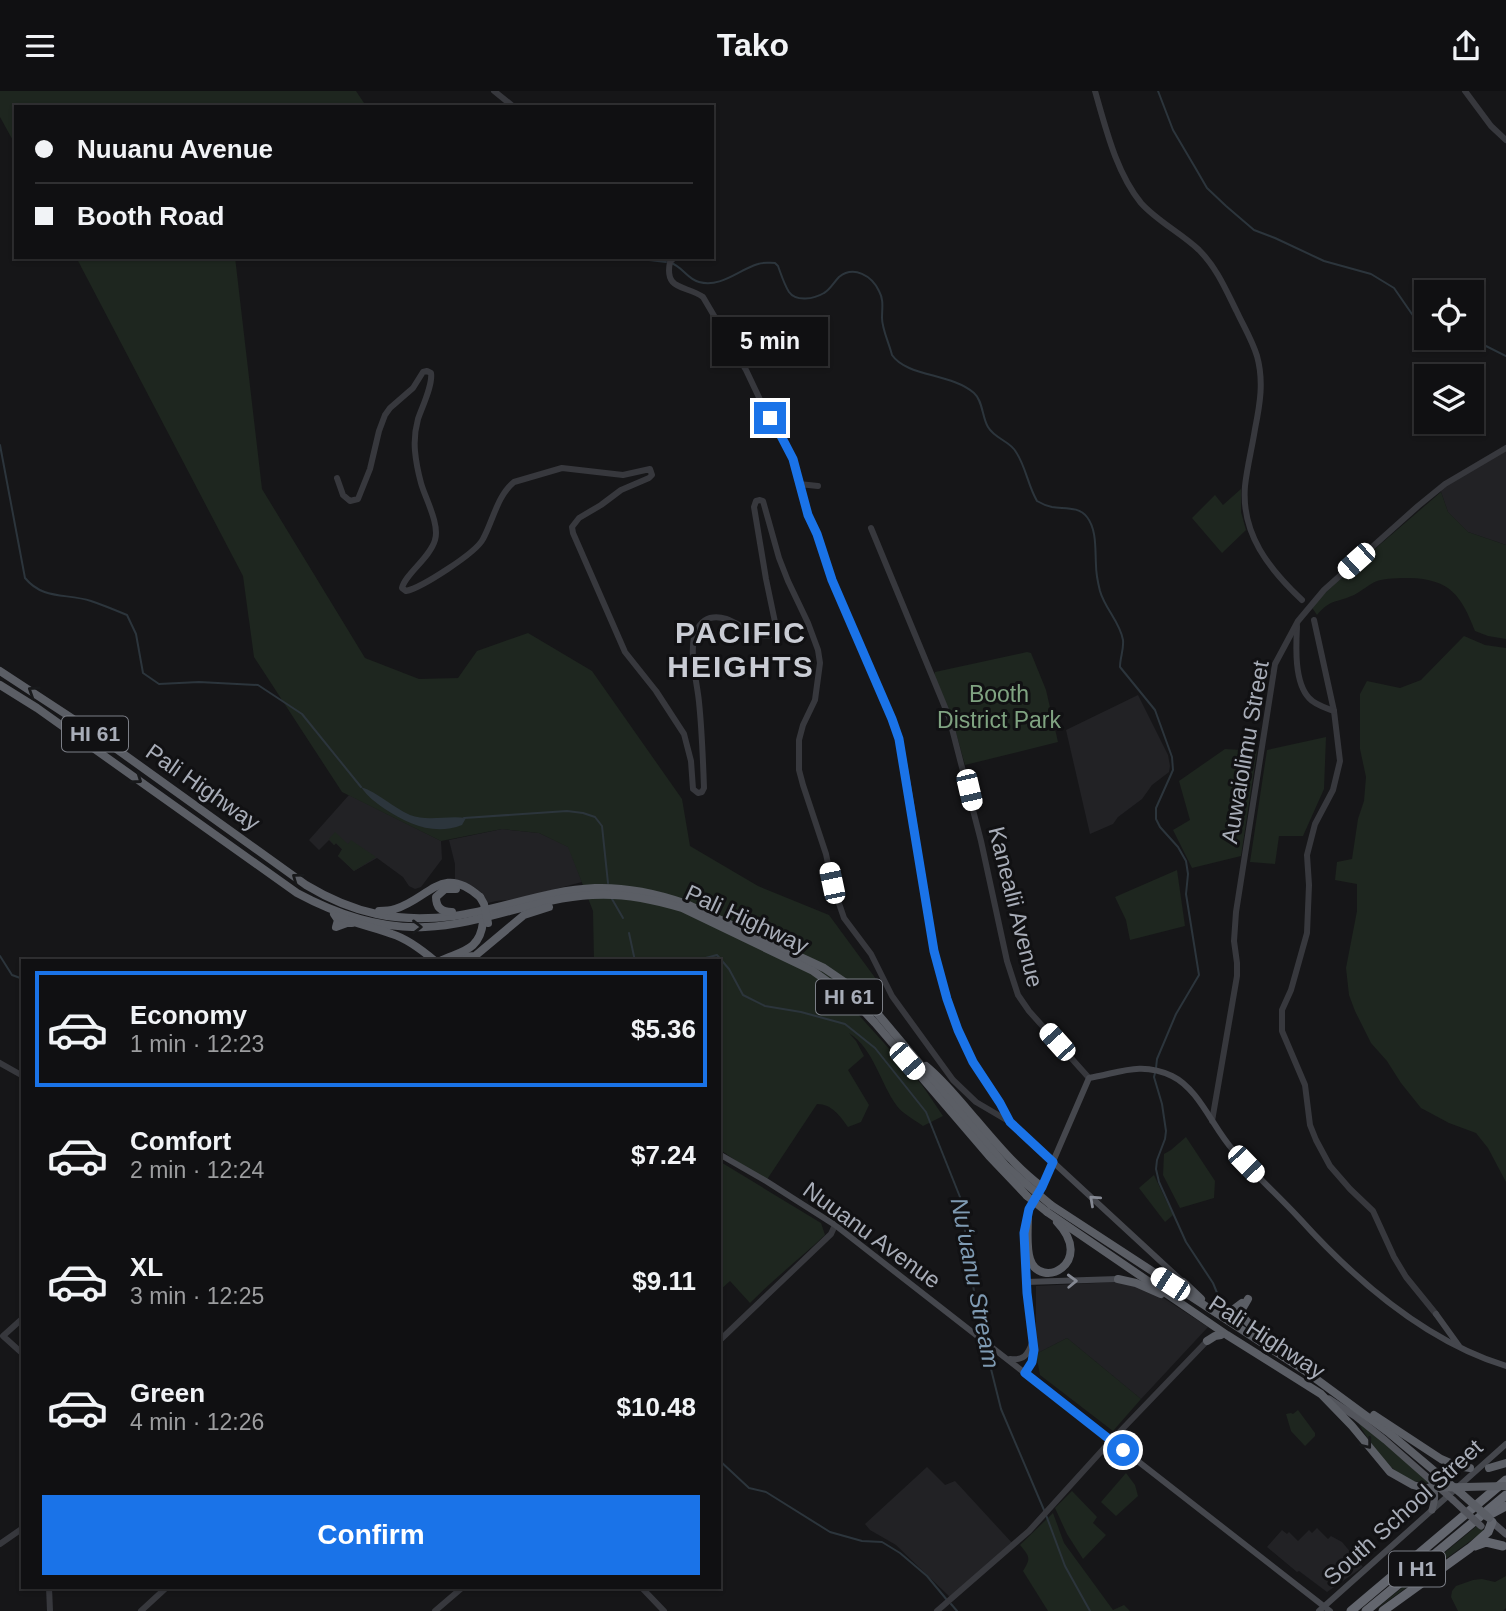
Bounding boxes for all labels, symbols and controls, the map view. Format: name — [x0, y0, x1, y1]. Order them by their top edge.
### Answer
icon: menu — [21, 27, 59, 65]
text: Tako — [717, 27, 789, 63]
icon: share — [1447, 27, 1485, 65]
text: Nuuanu Avenue — [77, 134, 273, 164]
text: Booth Road — [77, 201, 224, 231]
map controls — [1414, 280, 1484, 434]
button: locate — [1414, 280, 1484, 350]
callout: 5 min — [712, 317, 828, 365]
text: 5 min — [740, 328, 800, 354]
button: layers — [1414, 364, 1484, 434]
route end — [754, 402, 786, 434]
car — [1334, 539, 1379, 583]
district label: PACIFIC HEIGHTS — [667, 616, 815, 683]
street label: Auwaiolimu Street — [1216, 658, 1274, 846]
park label: Booth District Park — [937, 681, 1061, 733]
one-way arrow — [28, 687, 41, 700]
road number: HI 61 — [62, 717, 128, 751]
street label: Pali Highway — [141, 738, 265, 836]
car — [955, 767, 984, 813]
one-way arrow — [129, 771, 142, 783]
street label: Kanealii Avenue — [983, 824, 1049, 990]
car — [818, 860, 847, 906]
one-way arrow — [292, 874, 304, 886]
street label: Pali Highway — [681, 879, 813, 959]
one-way arrow — [412, 919, 423, 935]
road number: HI 61 — [816, 979, 882, 1014]
icon: car — [46, 998, 109, 1061]
text: Economy — [130, 1000, 247, 1030]
text: $5.36 — [631, 1014, 696, 1044]
car — [1036, 1019, 1079, 1065]
text: 1 min · 12:23 — [130, 1031, 264, 1057]
car — [886, 1038, 929, 1084]
icon: car — [46, 1124, 109, 1187]
text: Comfort — [130, 1126, 231, 1156]
text: $7.24 — [631, 1140, 696, 1170]
car — [1224, 1142, 1269, 1186]
text: 2 min · 12:24 — [130, 1157, 264, 1183]
street label: Nuuanu Avenue — [798, 1176, 946, 1294]
water label: Nuʻuanu Stream — [946, 1195, 1005, 1371]
one-way arrow — [1089, 1195, 1102, 1208]
icon: car — [46, 1250, 109, 1313]
text: XL — [130, 1252, 163, 1282]
car — [1147, 1264, 1194, 1304]
text: $9.11 — [632, 1266, 696, 1296]
one-way arrow — [1067, 1273, 1078, 1288]
text: 3 min · 12:25 — [130, 1283, 264, 1309]
street label: Pali Highway — [1204, 1290, 1330, 1384]
icon: car — [46, 1376, 109, 1439]
text: Green — [130, 1378, 205, 1408]
text: $10.48 — [616, 1392, 696, 1422]
text: 4 min · 12:26 — [130, 1409, 264, 1435]
street label: South School Street — [1318, 1433, 1488, 1590]
route start — [1107, 1434, 1139, 1466]
one-way arrow — [1358, 1437, 1371, 1449]
button: Confirm — [42, 1495, 700, 1575]
road number: I H1 — [1389, 1551, 1445, 1587]

